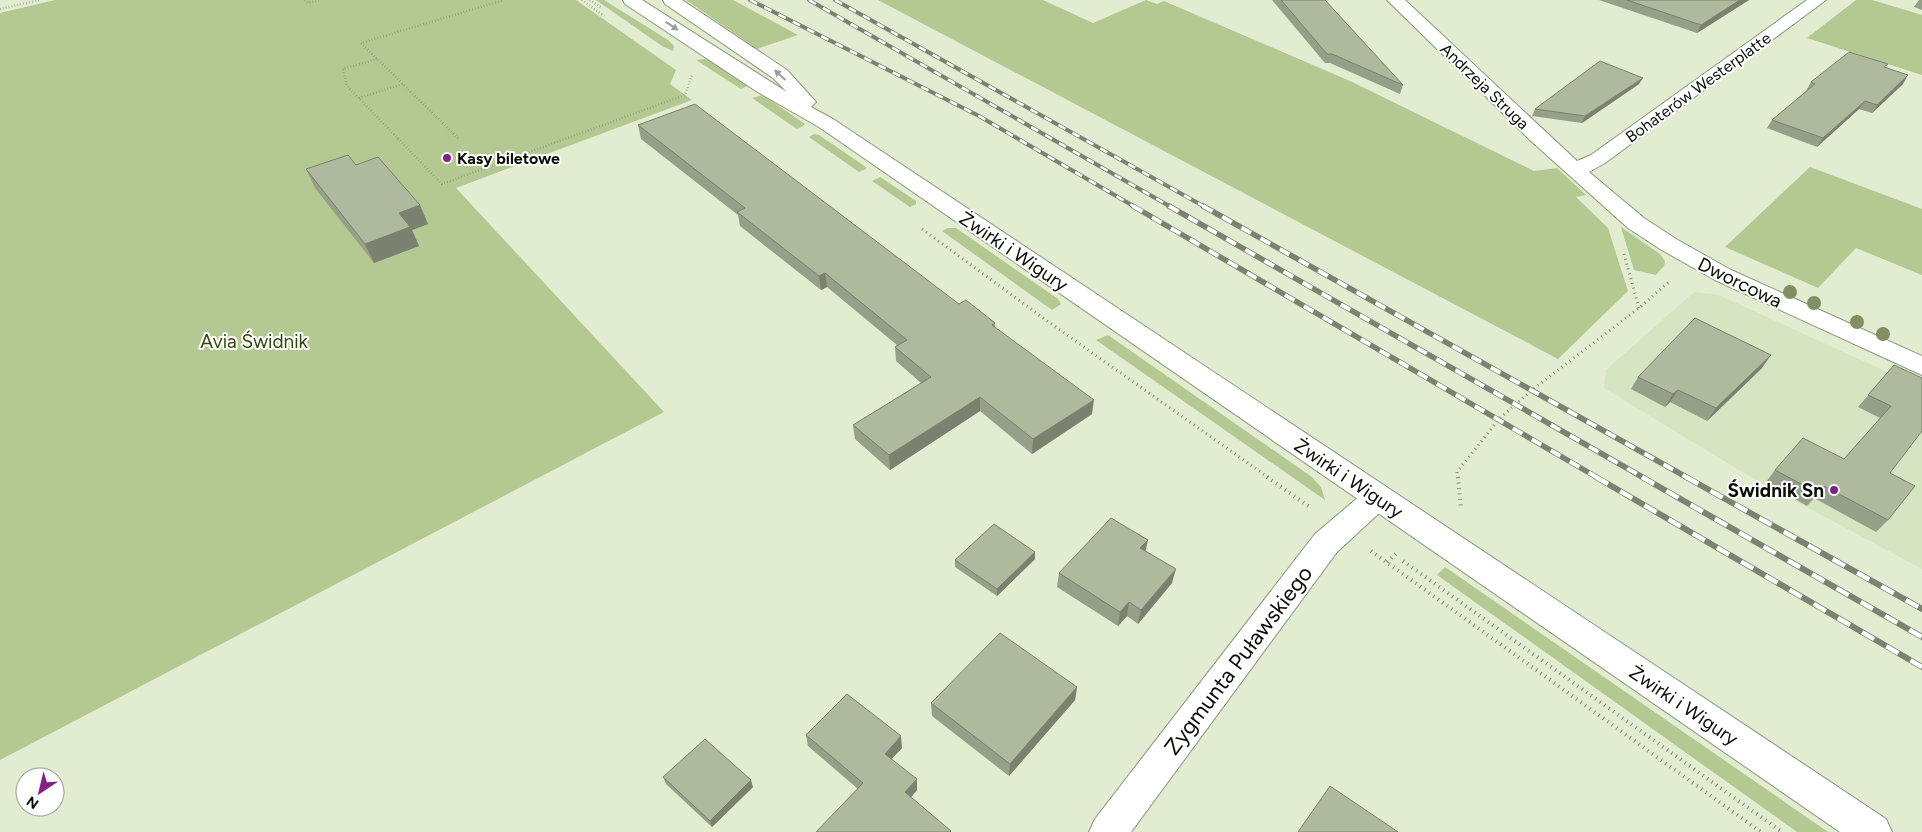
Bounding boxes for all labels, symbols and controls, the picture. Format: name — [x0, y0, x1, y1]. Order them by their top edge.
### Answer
one-way arrow — [665, 21, 679, 31]
street label: Bohaterów Westerplatte — [1622, 28, 1775, 146]
street label: Andrzeja Struga — [1437, 39, 1533, 133]
one-way arrow — [774, 69, 786, 81]
place label: Kasy biletowe — [457, 149, 560, 168]
marker: Kasy biletowe — [441, 152, 453, 164]
street label: Żwirki i Wigury — [955, 207, 1072, 296]
street label: Dworcowa — [1694, 252, 1786, 313]
park label: Avia Świdnik — [200, 330, 309, 353]
street label: Żwirki i Wigury — [1290, 434, 1407, 523]
place label: Świdnik Sn — [1727, 479, 1824, 502]
marker: Świdnik Sn — [1828, 484, 1840, 496]
street label: Zygmunta Puławskiego — [1159, 560, 1318, 760]
street label: Żwirki i Wigury — [1625, 661, 1742, 750]
north arrow — [15, 767, 65, 817]
text: N — [24, 792, 42, 812]

